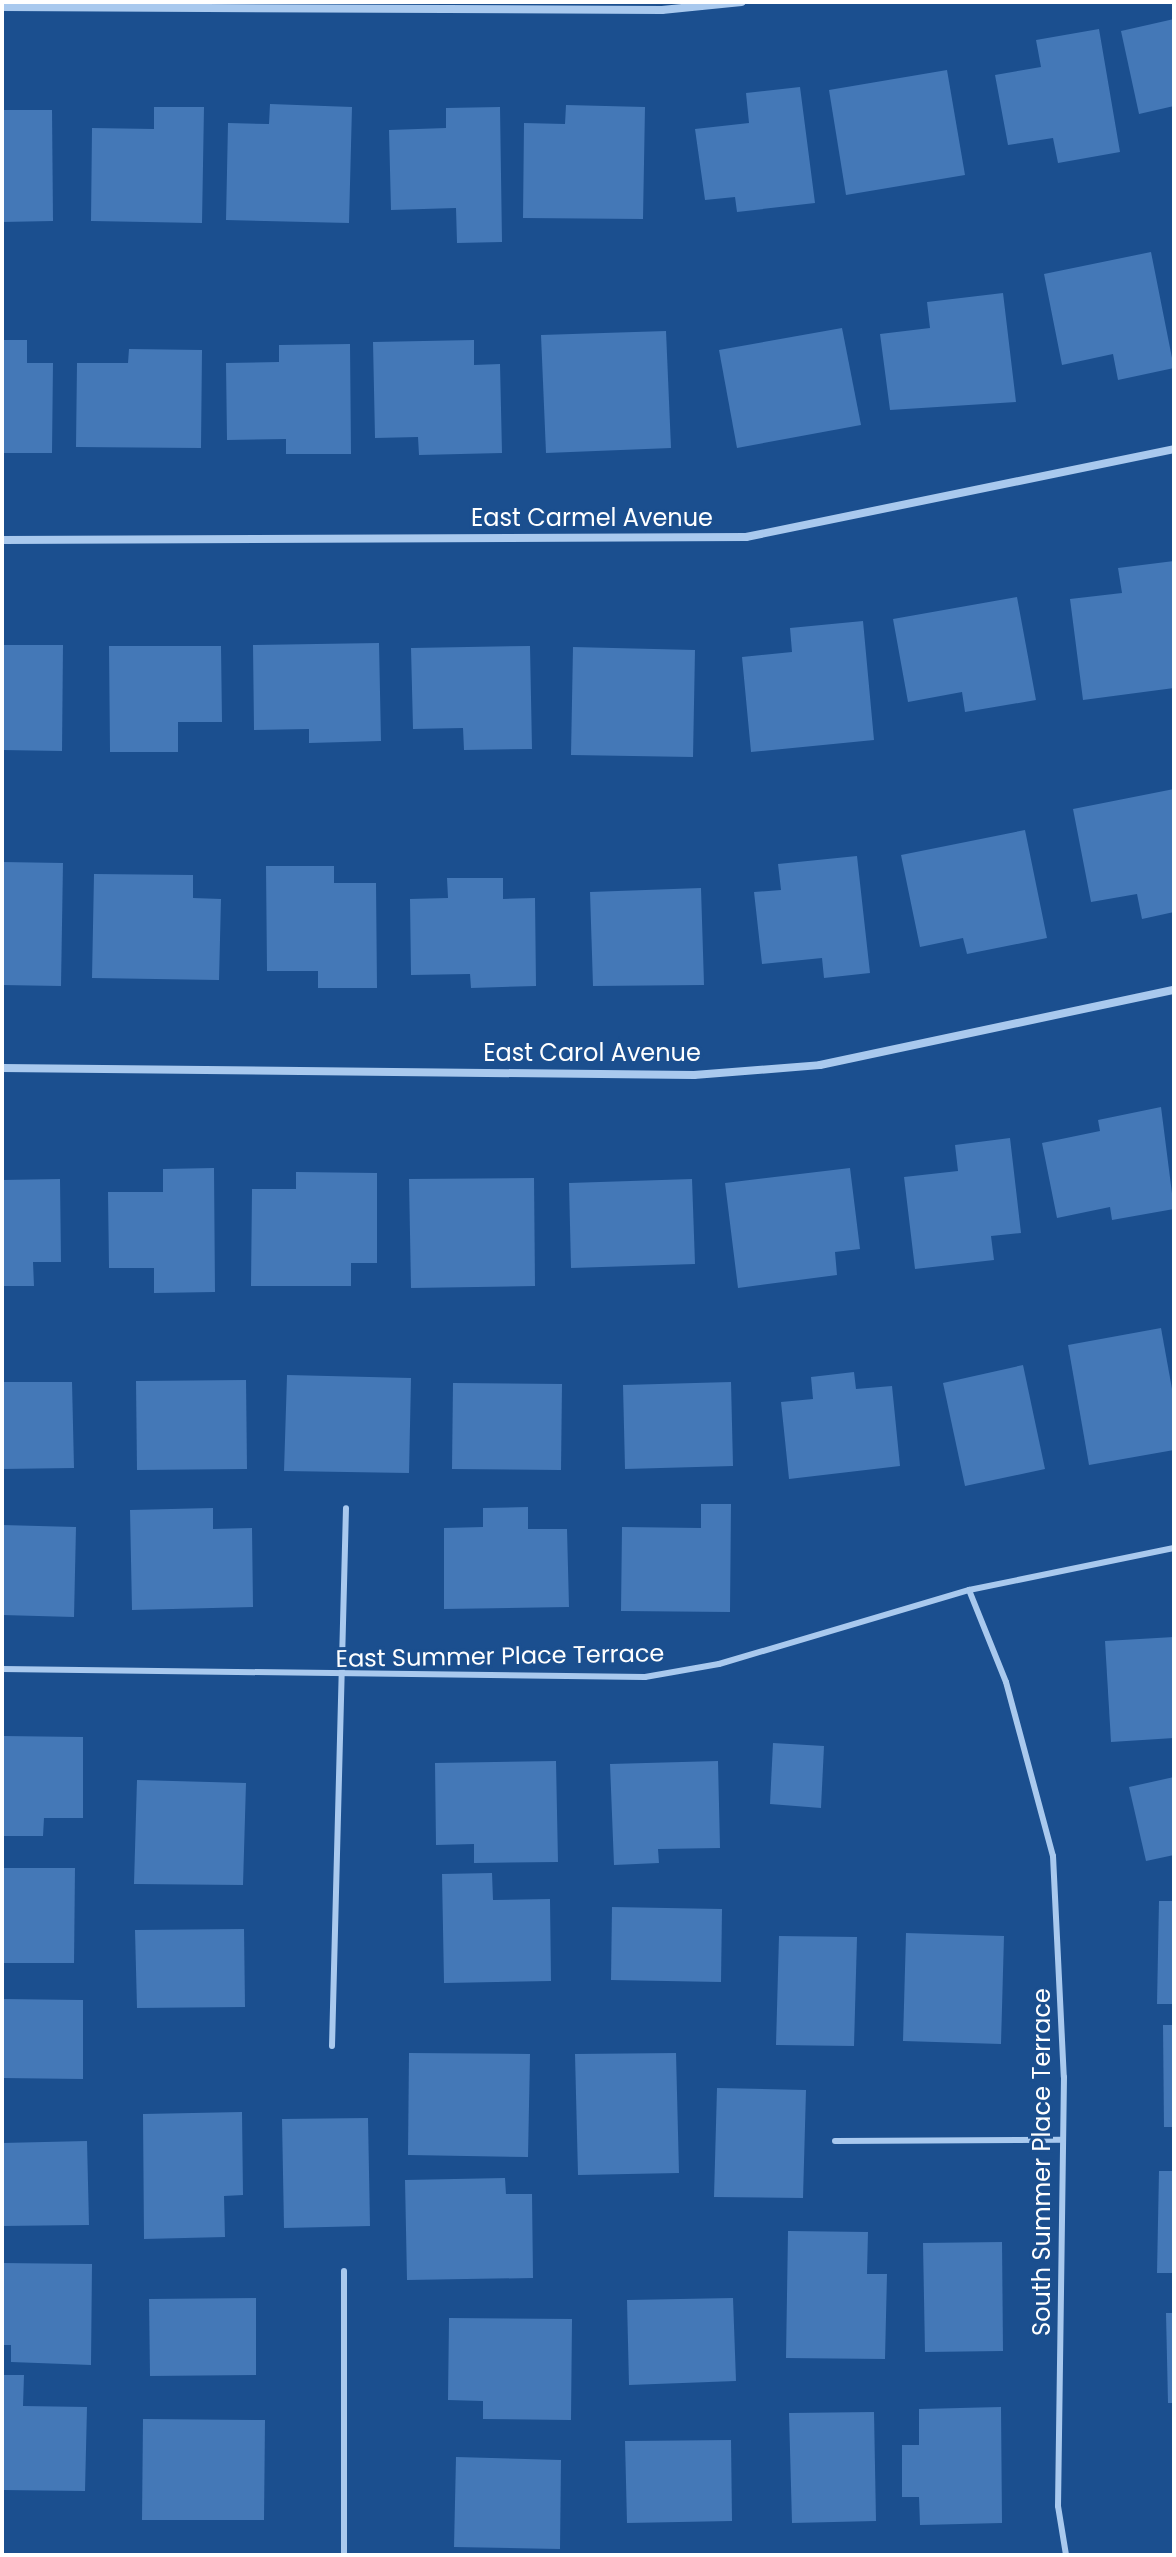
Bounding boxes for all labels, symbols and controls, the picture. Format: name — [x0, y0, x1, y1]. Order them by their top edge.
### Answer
street label: East Carmel Avenue — [471, 504, 713, 532]
street label: East Carol Avenue — [483, 1039, 701, 1067]
street label: East Summer Place Terrace — [335, 1639, 665, 1673]
street label: South Summer Place Terrace — [1028, 1988, 1056, 2336]

